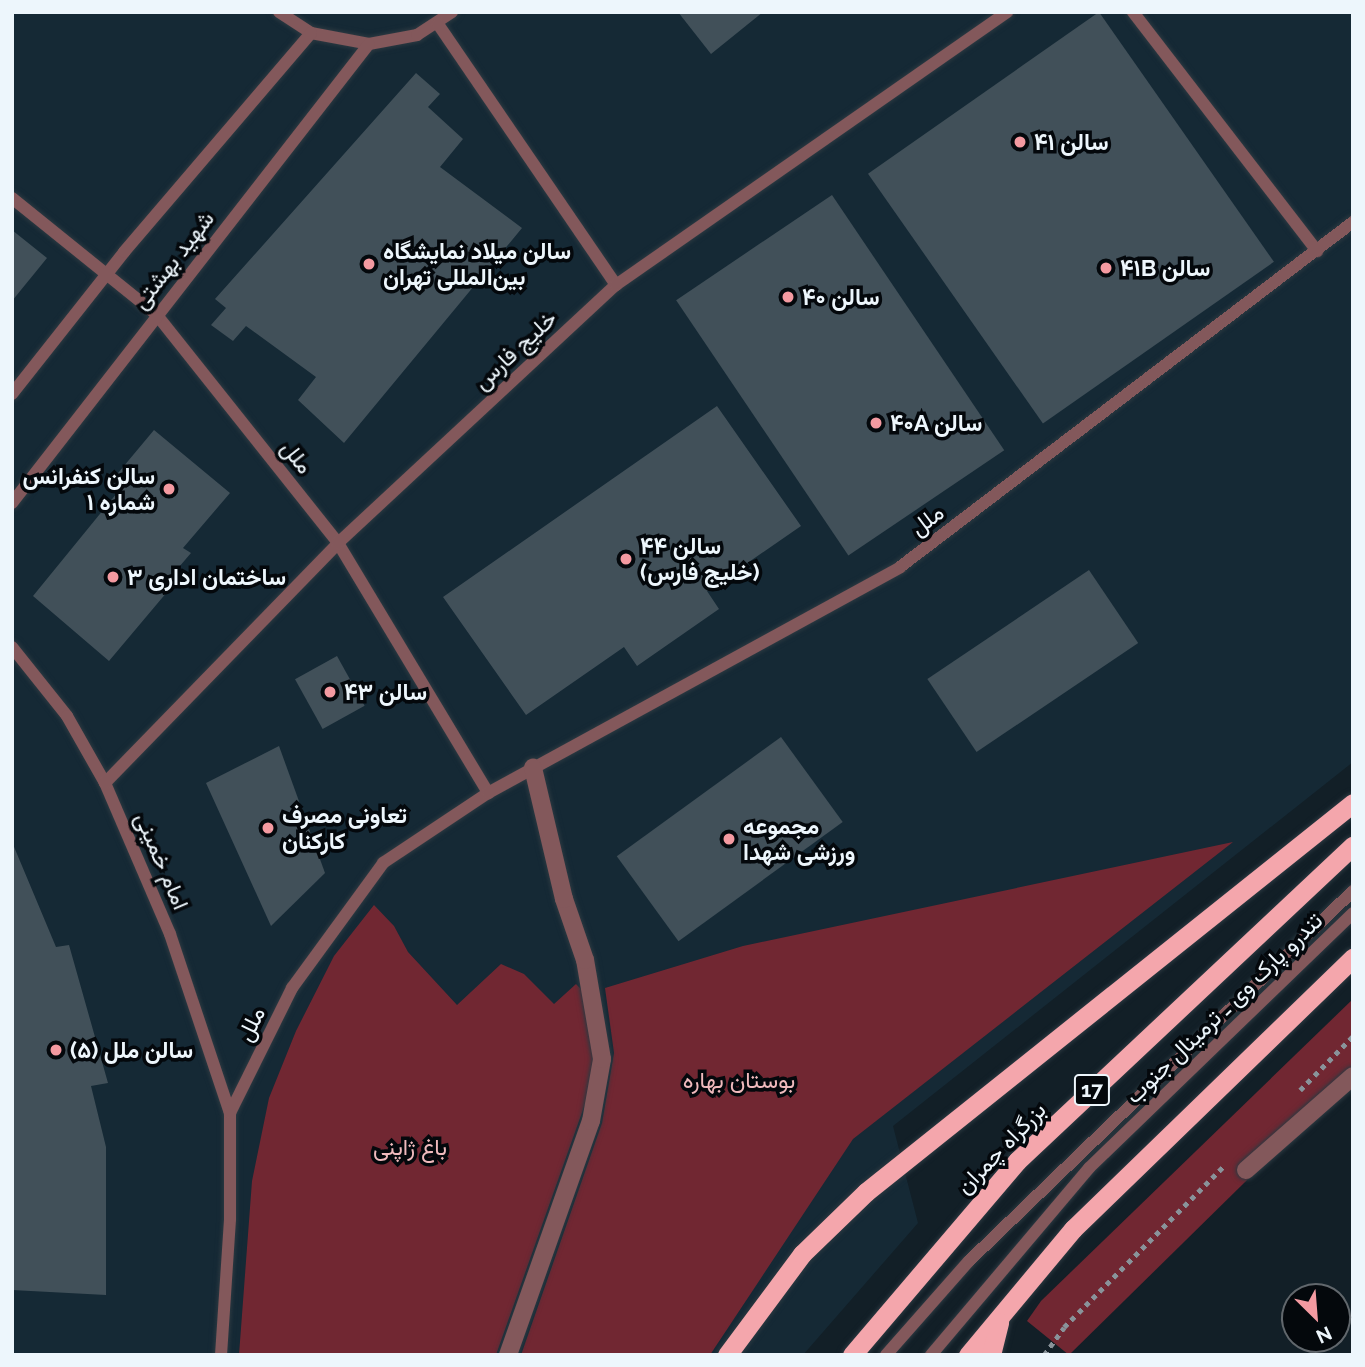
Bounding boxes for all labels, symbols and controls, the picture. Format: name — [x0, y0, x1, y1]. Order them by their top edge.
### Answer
place label: سالن ۴۱ — [1034, 128, 1109, 156]
marker: سالن ۴۱ — [1012, 134, 1028, 150]
street label: شهید بهشتی — [126, 205, 220, 315]
place label: سالن میلاد نمایشگاه بین‌المللی تهران — [383, 237, 571, 291]
place label: ۴۱B سالن — [1120, 254, 1210, 282]
marker: سالن میلاد نمایشگاه بین‌المللی تهران — [361, 256, 377, 272]
marker: ۴۱B سالن — [1098, 260, 1114, 276]
place label: سالن ۴۰ — [802, 283, 880, 311]
marker: سالن ۴۰ — [780, 289, 796, 305]
street label: خلیج فارس — [468, 305, 562, 395]
place label: ۴۰A سالن — [890, 409, 983, 437]
marker: ۴۰A سالن — [868, 415, 884, 431]
street label: ملل — [275, 435, 319, 479]
place label: سالن کنفرانس شماره ۱ — [22, 462, 155, 516]
marker: سالن کنفرانس شماره ۱ — [161, 481, 177, 497]
street label: ملل — [905, 498, 949, 542]
place label: سالن ۴۴ (خلیج فارس) — [640, 532, 760, 586]
marker: سالن ۴۴ (خلیج فارس) — [618, 551, 634, 567]
place label: ساختمان اداری ۳ — [127, 563, 286, 591]
marker: ساختمان اداری ۳ — [105, 569, 121, 585]
place label: سالن ۴۳ — [344, 678, 427, 706]
marker: سالن ۴۳ — [322, 684, 338, 700]
place label: تعاونی مصرف کارکنان — [282, 801, 407, 855]
street label: امام خمینی — [129, 808, 195, 914]
place label: مجموعه ورزشی شهدا — [743, 812, 855, 866]
marker: تعاونی مصرف کارکنان — [260, 820, 276, 836]
marker: مجموعه ورزشی شهدا — [721, 831, 737, 847]
street label: تندرو پارک وی ـ ترمینال جنوب — [1120, 907, 1328, 1109]
street label: ملل — [231, 1002, 271, 1046]
place label: (۵) سالن ملل — [70, 1036, 193, 1064]
marker: (۵) سالن ملل — [48, 1042, 64, 1058]
park label: بوستان بهاره — [683, 1066, 795, 1094]
road number: 17 — [1073, 1072, 1111, 1108]
street label: بزرگراه چمران — [950, 1096, 1052, 1200]
park label: باغ ژاپنی — [373, 1133, 447, 1161]
north arrow — [1281, 1283, 1351, 1353]
text: N — [1313, 1322, 1335, 1348]

